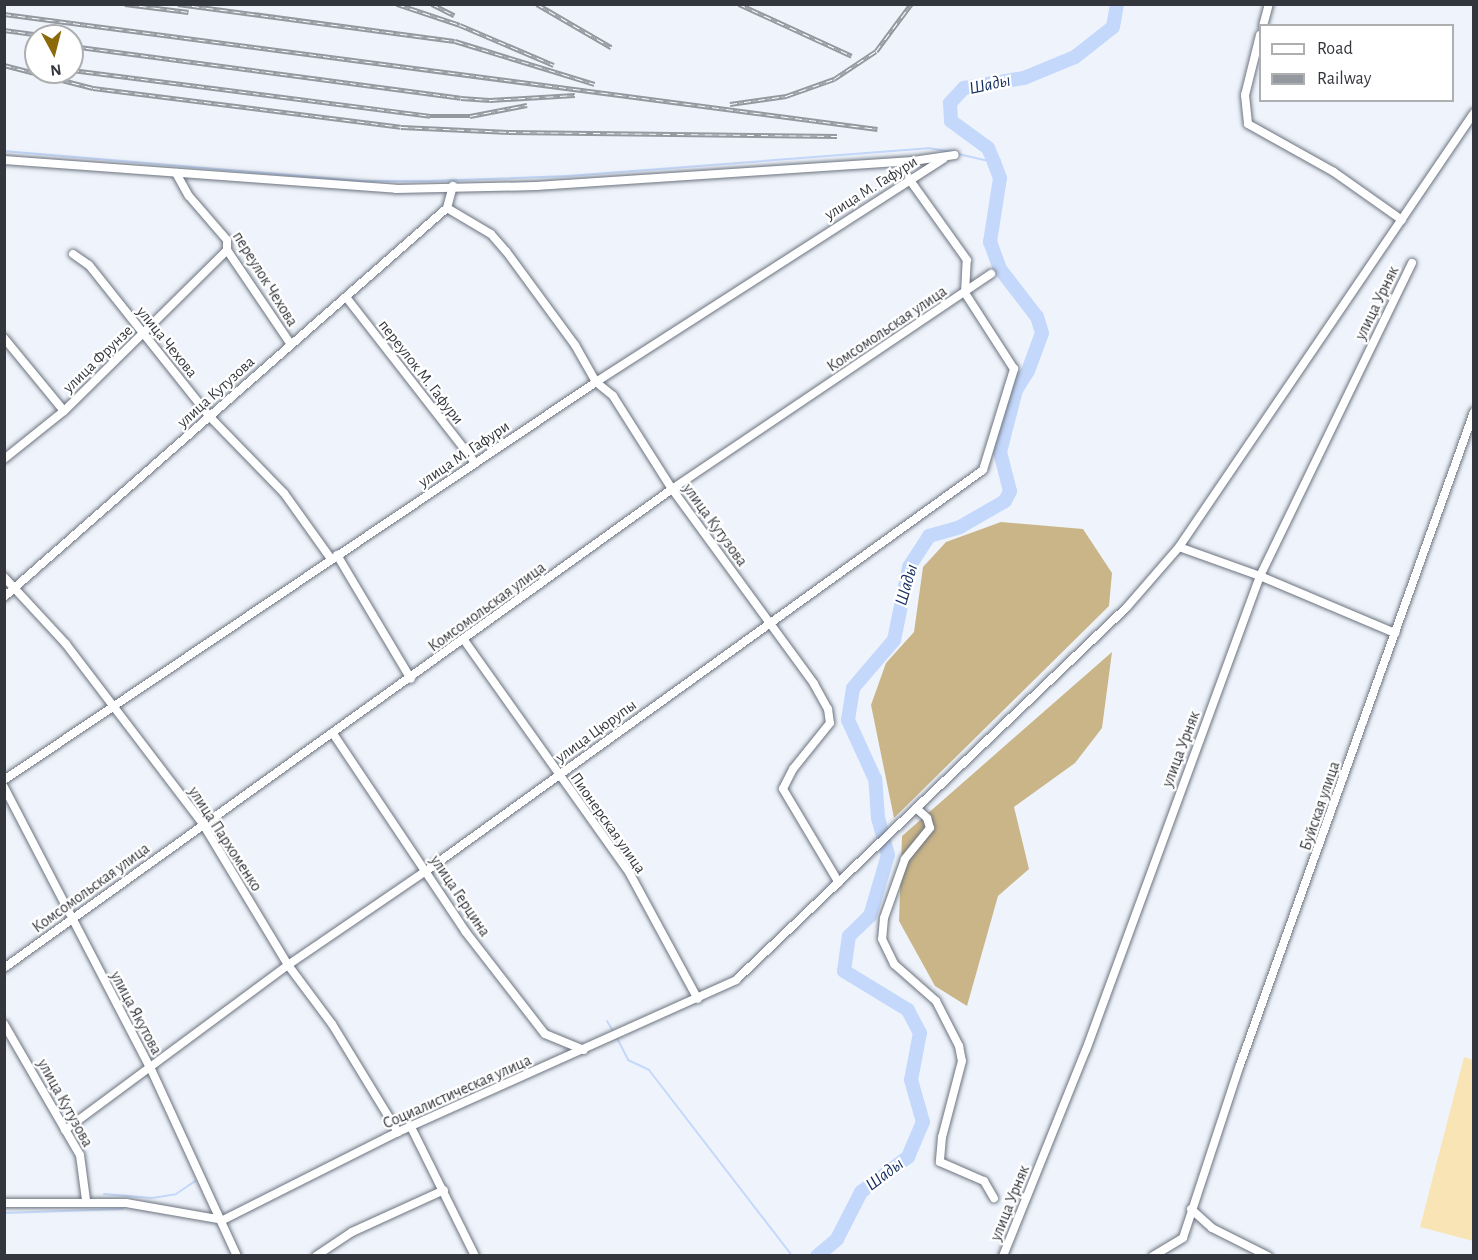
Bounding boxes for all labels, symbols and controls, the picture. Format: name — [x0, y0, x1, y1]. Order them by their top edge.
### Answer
north arrow — [24, 24, 84, 84]
legend — [1259, 24, 1454, 102]
text: Road — [1317, 40, 1353, 58]
text: N — [49, 61, 62, 78]
water label: Шады — [967, 70, 1013, 100]
text: Railway — [1317, 70, 1371, 88]
street label: улица М. Гафури — [821, 152, 921, 224]
street label: переулок Чехова — [228, 228, 302, 330]
street label: улица Урняк — [1351, 263, 1403, 343]
street label: Комсомольская улица — [823, 282, 951, 376]
street label: улица Чехова — [132, 302, 202, 382]
street label: переулок М. Гафури — [374, 316, 468, 428]
street label: улица Фрунзе — [59, 321, 137, 397]
street label: улица Кутузова — [173, 352, 259, 432]
street label: улица М. Гафури — [415, 416, 513, 492]
street label: улица Кутузова — [679, 480, 751, 570]
street label: Комсомольская улица — [424, 558, 550, 656]
water label: Шады — [891, 562, 923, 608]
street label: улица Цюрупы — [552, 695, 640, 767]
street label: улица Урняк — [1158, 708, 1204, 790]
street label: Буйская улица — [1296, 759, 1344, 853]
street label: Пионерская улица — [566, 769, 650, 877]
street label: улица Пархоменко — [184, 783, 266, 895]
street label: Комсомольская улица — [28, 839, 154, 937]
street label: улица Герцина — [426, 852, 494, 940]
street label: улица Якутова — [106, 968, 166, 1058]
street label: Социалистическая улица — [380, 1051, 534, 1133]
street label: улица Кутузова — [33, 1056, 97, 1150]
water label: Шады — [862, 1154, 908, 1196]
street label: улица Урняк — [986, 1162, 1034, 1244]

